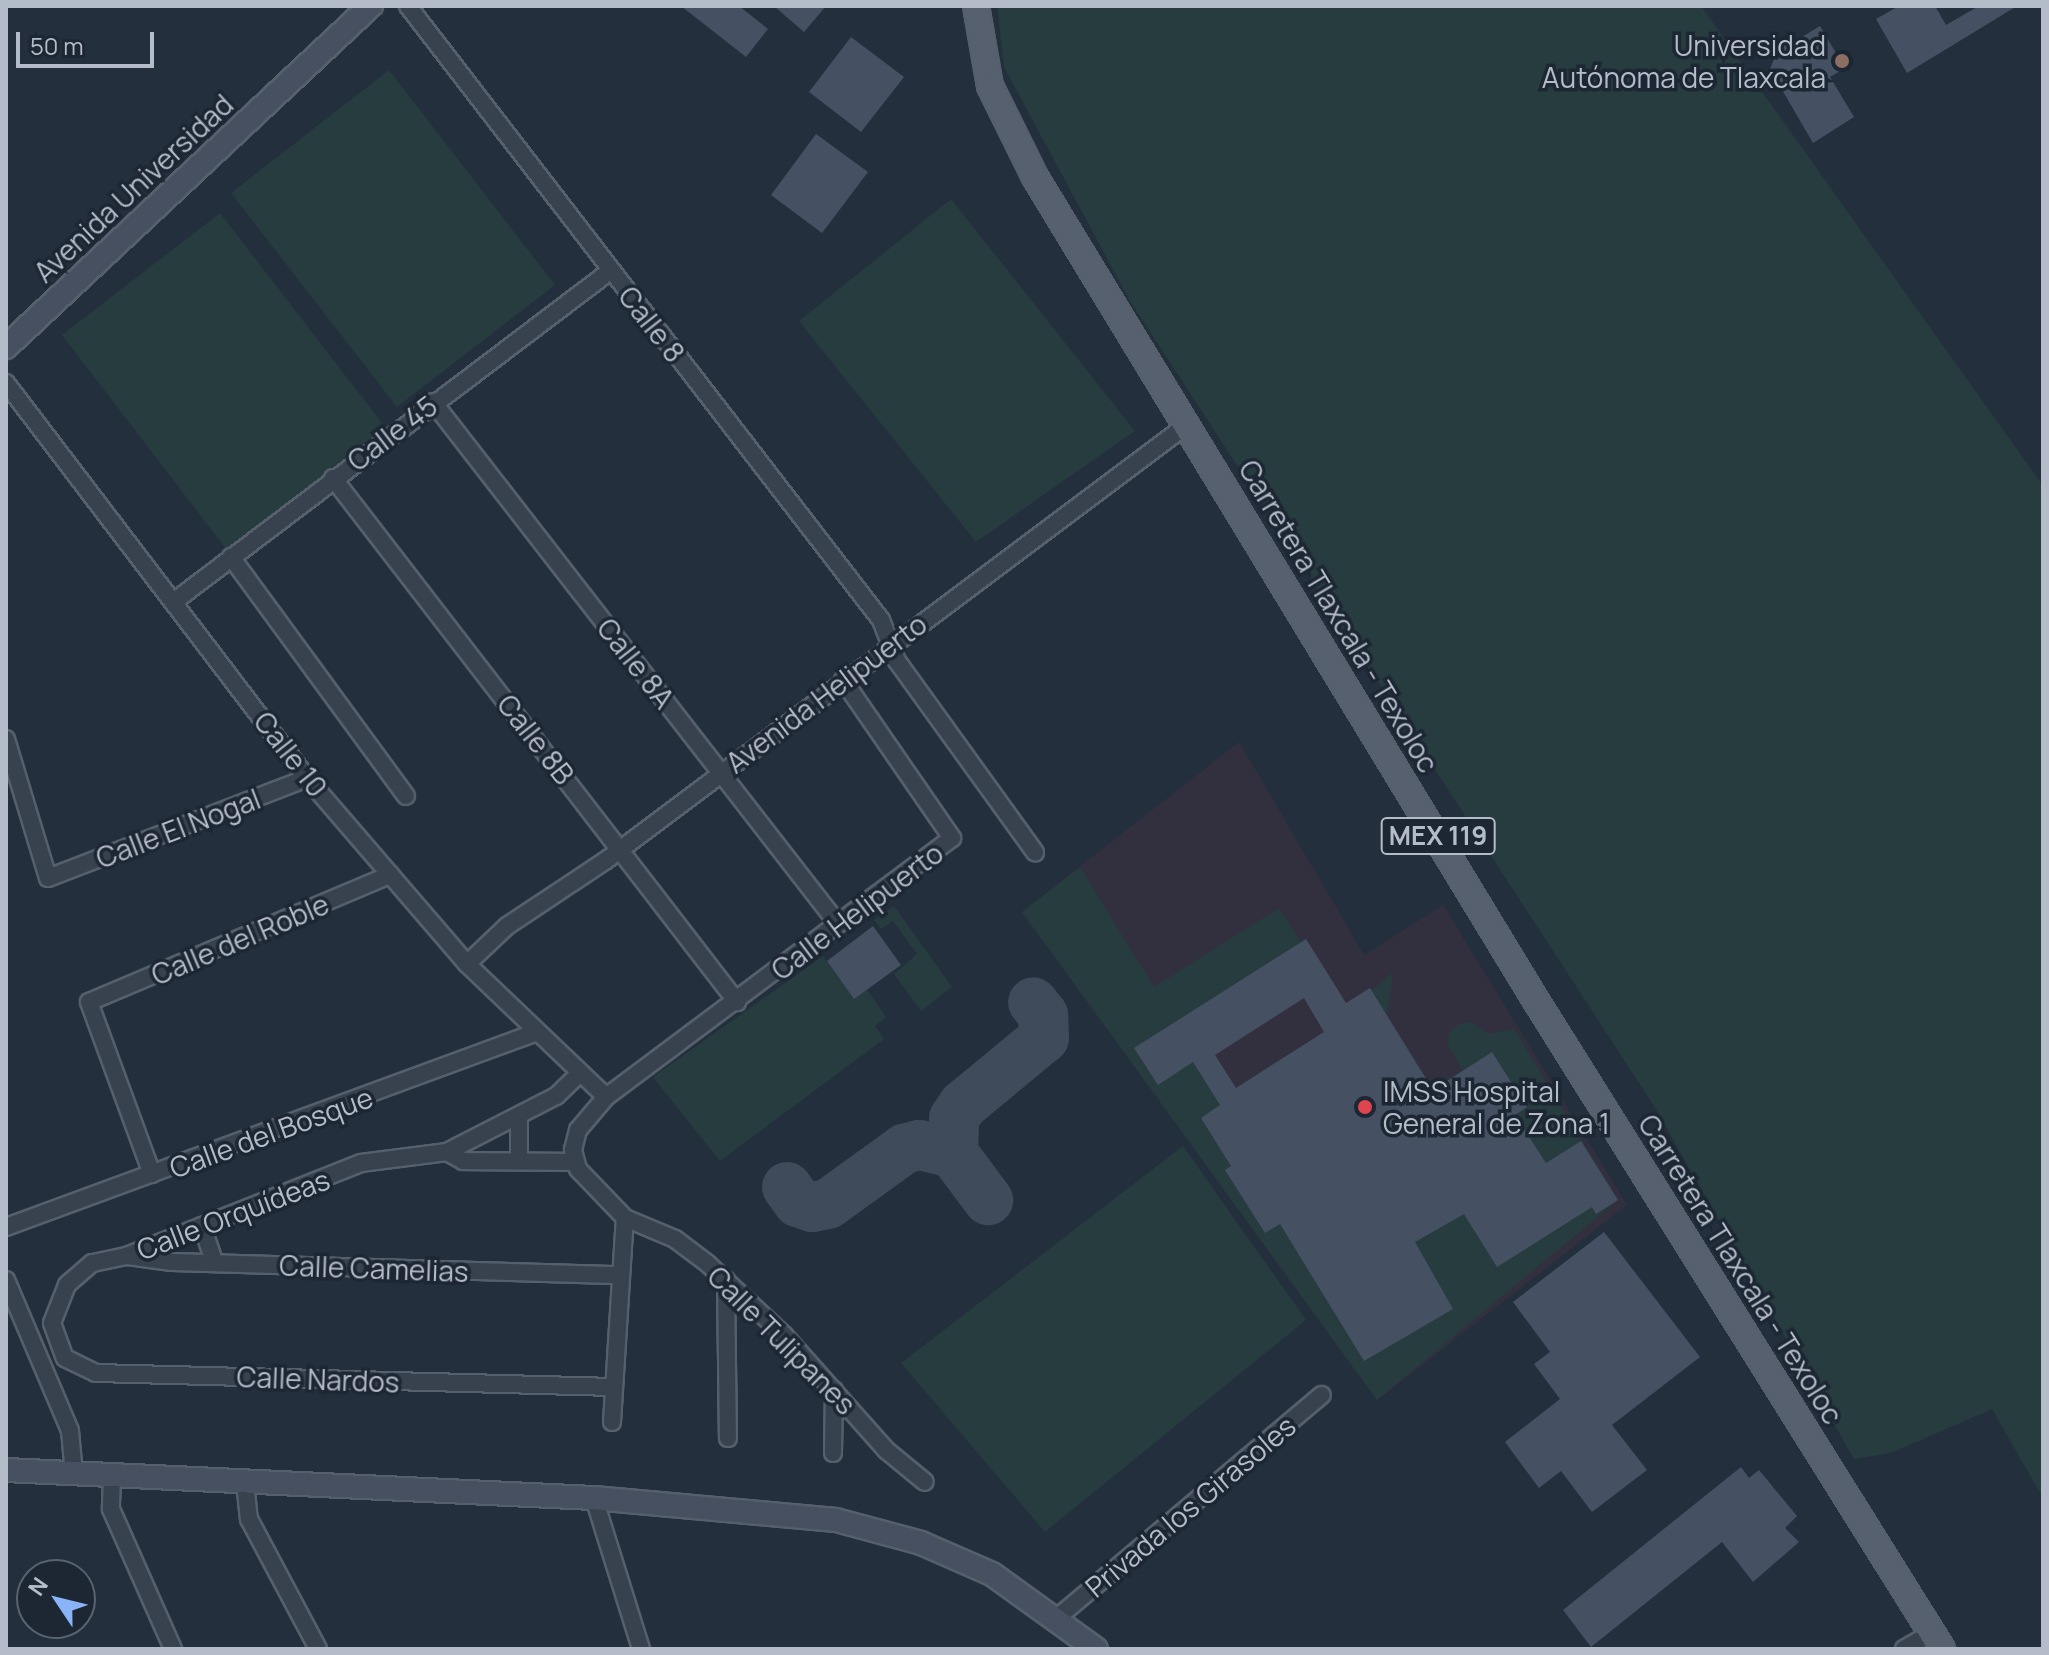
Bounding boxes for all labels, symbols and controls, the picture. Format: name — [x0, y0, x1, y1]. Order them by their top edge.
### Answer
scale bar — [20, 16, 158, 66]
place label: Universidad Autónoma de Tlaxcala — [1542, 28, 1826, 94]
text: 50 m — [30, 29, 84, 62]
marker: Universidad Autónoma de Tlaxcala — [1833, 52, 1851, 70]
street label: Avenida Universidad — [27, 87, 239, 289]
street label: Calle 8 — [612, 279, 692, 369]
street label: Calle 45 — [341, 388, 443, 478]
street label: Carretera Tlaxcala - Texoloc — [1232, 454, 1446, 778]
street label: Avenida Helipuerto — [719, 607, 933, 779]
street label: Calle 8A — [591, 611, 681, 715]
street label: Calle 8B — [491, 688, 581, 790]
street label: Calle 10 — [247, 705, 335, 803]
street label: Calle El Nogal — [91, 781, 265, 875]
road number: MEX 119 — [1380, 814, 1496, 858]
street label: Calle Helipuerto — [765, 836, 949, 986]
street label: Calle del Roble — [146, 887, 334, 991]
place label: IMSS Hospital General de Zona 1 — [1383, 1074, 1610, 1140]
street label: Calle del Bosque — [165, 1080, 377, 1184]
marker: IMSS Hospital General de Zona 1 — [1354, 1096, 1376, 1118]
street label: Carretera Tlaxcala - Texoloc — [1632, 1108, 1850, 1430]
street label: Calle Orquídeas — [132, 1162, 334, 1266]
street label: Calle Camelias — [279, 1248, 469, 1288]
street label: Calle Tulipanes — [701, 1259, 863, 1421]
street label: Calle Nardos — [236, 1359, 400, 1399]
street label: Privada los Girasoles — [1078, 1408, 1302, 1604]
north arrow — [16, 1559, 96, 1639]
text: N — [21, 1571, 55, 1601]

